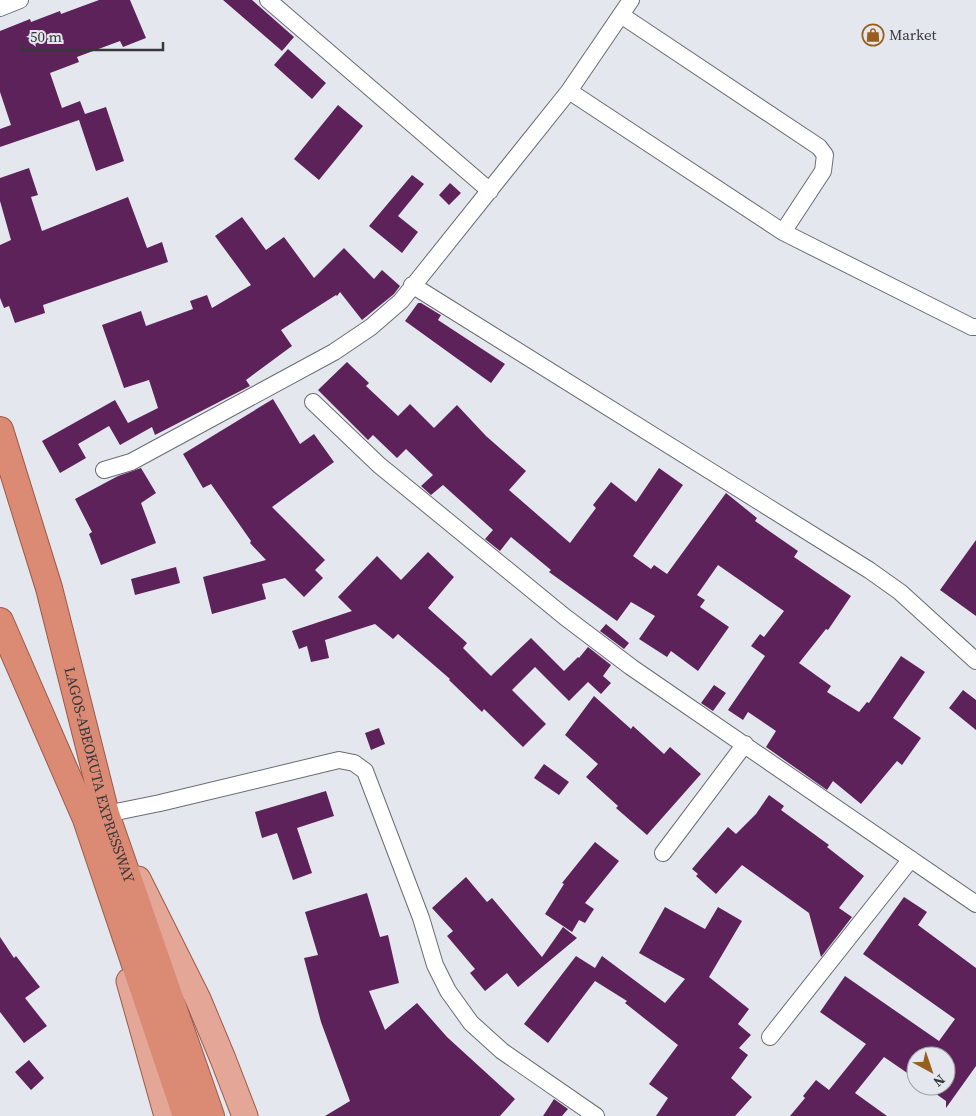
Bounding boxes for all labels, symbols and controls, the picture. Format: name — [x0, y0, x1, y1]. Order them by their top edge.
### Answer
scale bar — [22, 20, 164, 52]
shop icon: Market — [861, 23, 885, 47]
place label: Market — [889, 24, 937, 45]
text: 50 m — [30, 26, 62, 47]
street label: LAGOS-ABEOKUTA EXPRESSWAY — [59, 665, 140, 886]
north arrow — [906, 1046, 956, 1096]
text: N — [929, 1070, 950, 1092]

